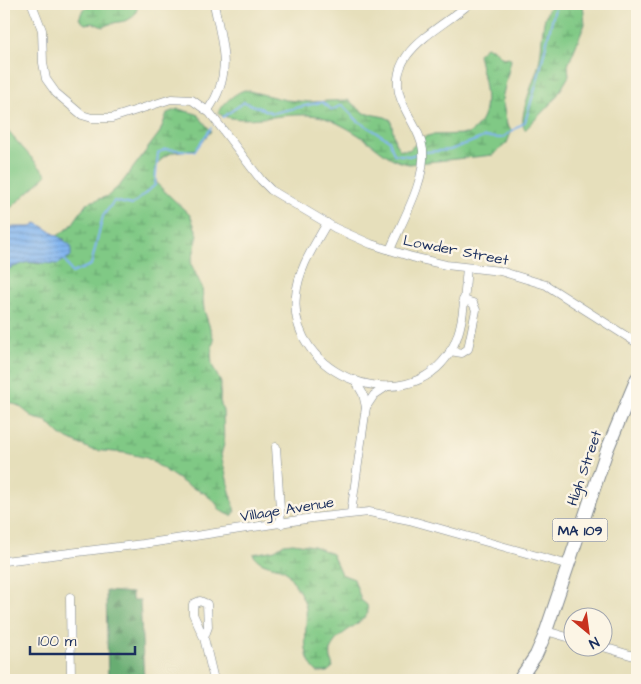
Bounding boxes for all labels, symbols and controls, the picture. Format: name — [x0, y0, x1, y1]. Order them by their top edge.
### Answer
street label: Lowder Street — [401, 230, 511, 271]
street label: High Street — [562, 427, 608, 509]
street label: Village Avenue — [239, 492, 336, 528]
road number: MA 109 — [552, 518, 608, 542]
north arrow — [564, 606, 614, 656]
scale bar — [30, 624, 135, 656]
text: 100 m — [38, 631, 77, 652]
text: N — [585, 632, 603, 653]

